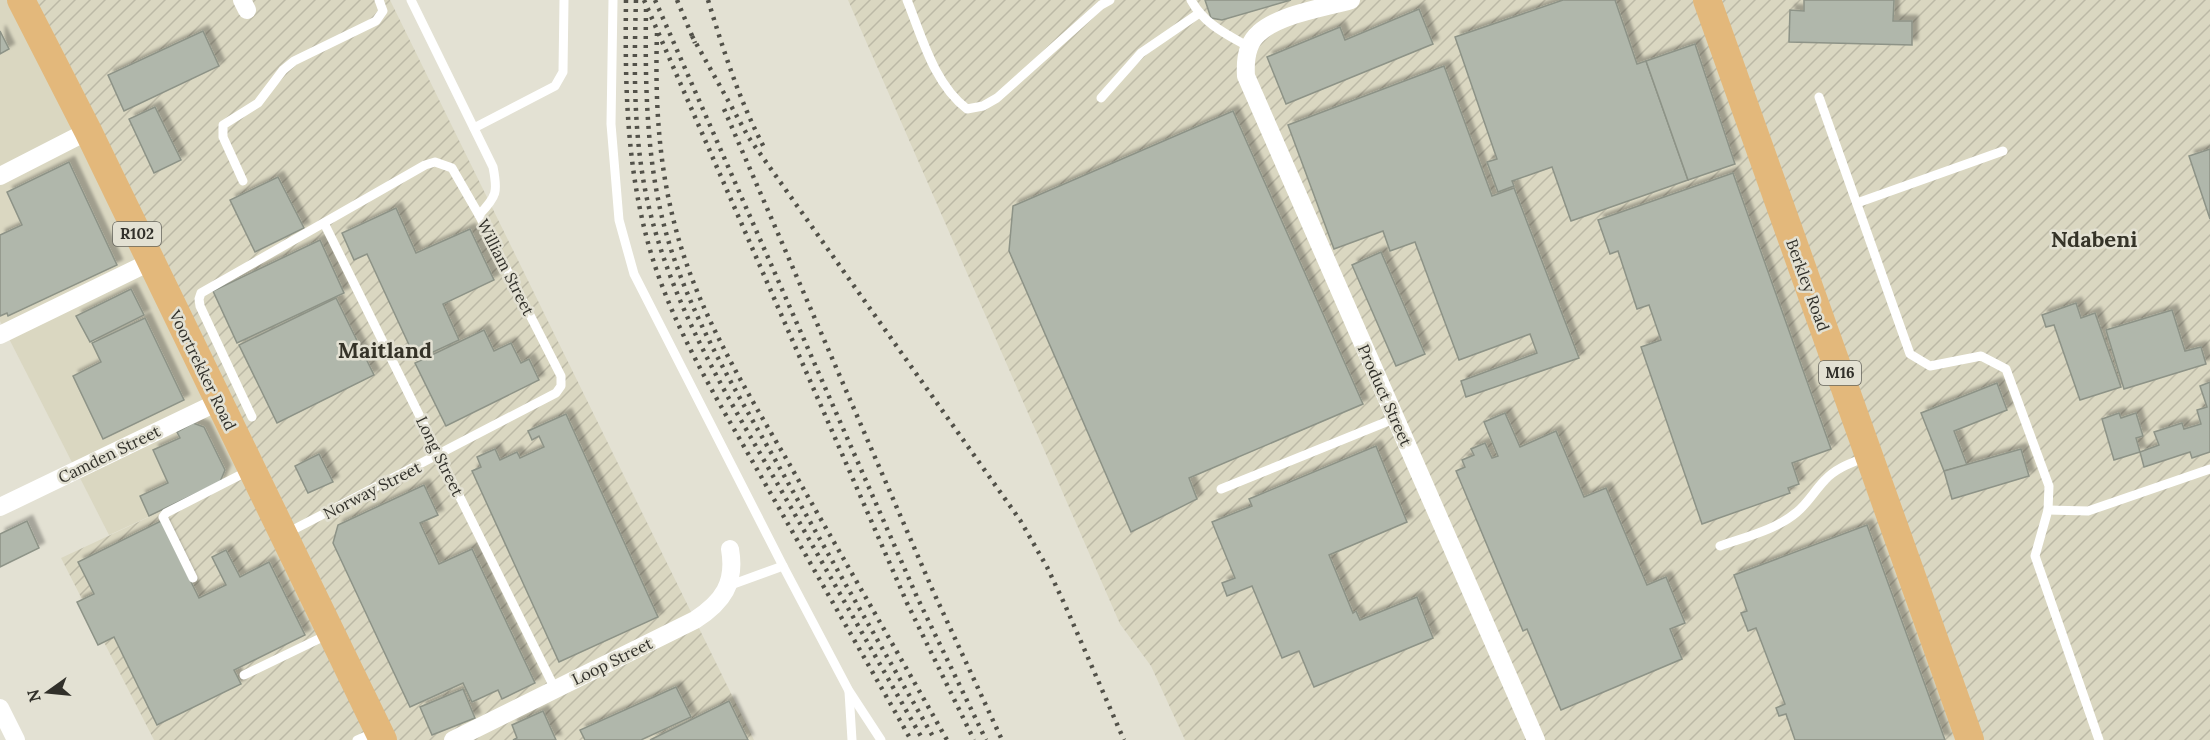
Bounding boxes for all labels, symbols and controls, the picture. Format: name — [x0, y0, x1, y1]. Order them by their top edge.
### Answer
street label: William Street — [473, 215, 539, 319]
road number: R102 — [113, 222, 161, 246]
district label: Ndabeni — [2051, 225, 2137, 253]
street label: Berkley Road — [1782, 236, 1834, 334]
street label: Voortrekker Road — [165, 306, 241, 434]
district label: Maitland — [338, 336, 432, 364]
street label: Product Street — [1354, 341, 1417, 450]
road number: M16 — [1819, 361, 1861, 385]
street label: Long Street — [412, 413, 468, 500]
street label: Camden Street — [55, 420, 164, 487]
street label: Norway Street — [320, 456, 425, 523]
street label: Loop Street — [568, 633, 656, 689]
north arrow — [18, 662, 78, 722]
text: N — [22, 687, 45, 704]

